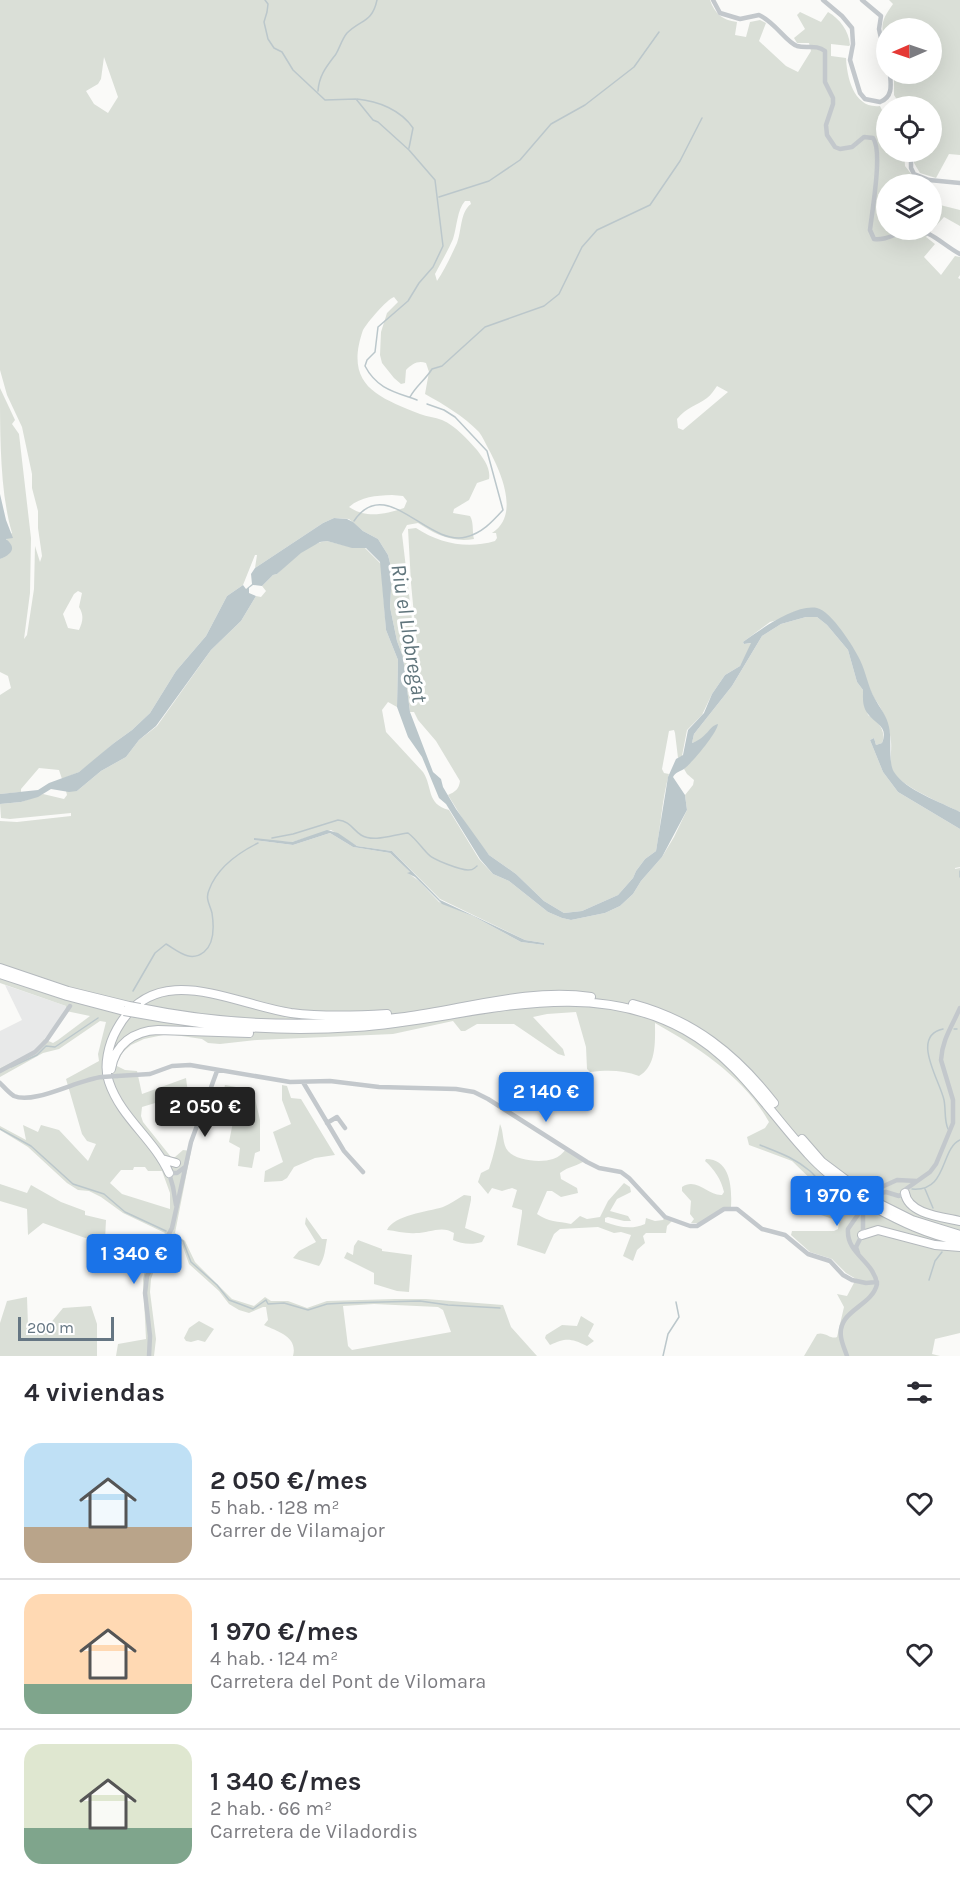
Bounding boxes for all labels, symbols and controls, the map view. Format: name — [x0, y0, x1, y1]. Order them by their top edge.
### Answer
north arrow — [876, 18, 942, 84]
map controls — [876, 18, 942, 240]
button: locate — [876, 96, 942, 162]
button: layers — [876, 174, 942, 240]
water label: Riu el Llobregat — [385, 562, 433, 705]
pin: 2 140 € — [491, 1072, 601, 1123]
text: 2 140 € — [513, 1080, 579, 1103]
pin: 2 050 € — [150, 1087, 260, 1138]
text: 2 050 € — [169, 1095, 241, 1118]
pin: 1 970 € — [782, 1176, 892, 1227]
text: 1 970 € — [805, 1184, 869, 1207]
pin: 1 340 € — [79, 1234, 189, 1285]
text: 1 340 € — [101, 1242, 167, 1265]
scale bar — [18, 1314, 114, 1342]
text: 200 m — [27, 1318, 74, 1337]
icon: filters — [903, 1376, 936, 1409]
text: 4 viviendas — [24, 1377, 165, 1408]
text: 2 050 €/mes — [210, 1465, 368, 1496]
icon: home — [72, 1467, 144, 1539]
icon: heart — [903, 1487, 936, 1520]
text: 5 hab. · 128 m² — [210, 1496, 340, 1519]
text: Carrer de Vilamajor — [210, 1519, 385, 1542]
text: 1 970 €/mes — [210, 1616, 359, 1647]
icon: home — [72, 1618, 144, 1690]
icon: heart — [903, 1638, 936, 1671]
text: 4 hab. · 124 m² — [210, 1647, 338, 1670]
text: Carretera del Pont de Vilomara — [210, 1670, 486, 1693]
text: 1 340 €/mes — [210, 1766, 361, 1797]
icon: home — [72, 1768, 144, 1840]
icon: heart — [903, 1788, 936, 1821]
text: 2 hab. · 66 m² — [210, 1797, 332, 1820]
text: Carretera de Viladordis — [210, 1820, 418, 1843]

